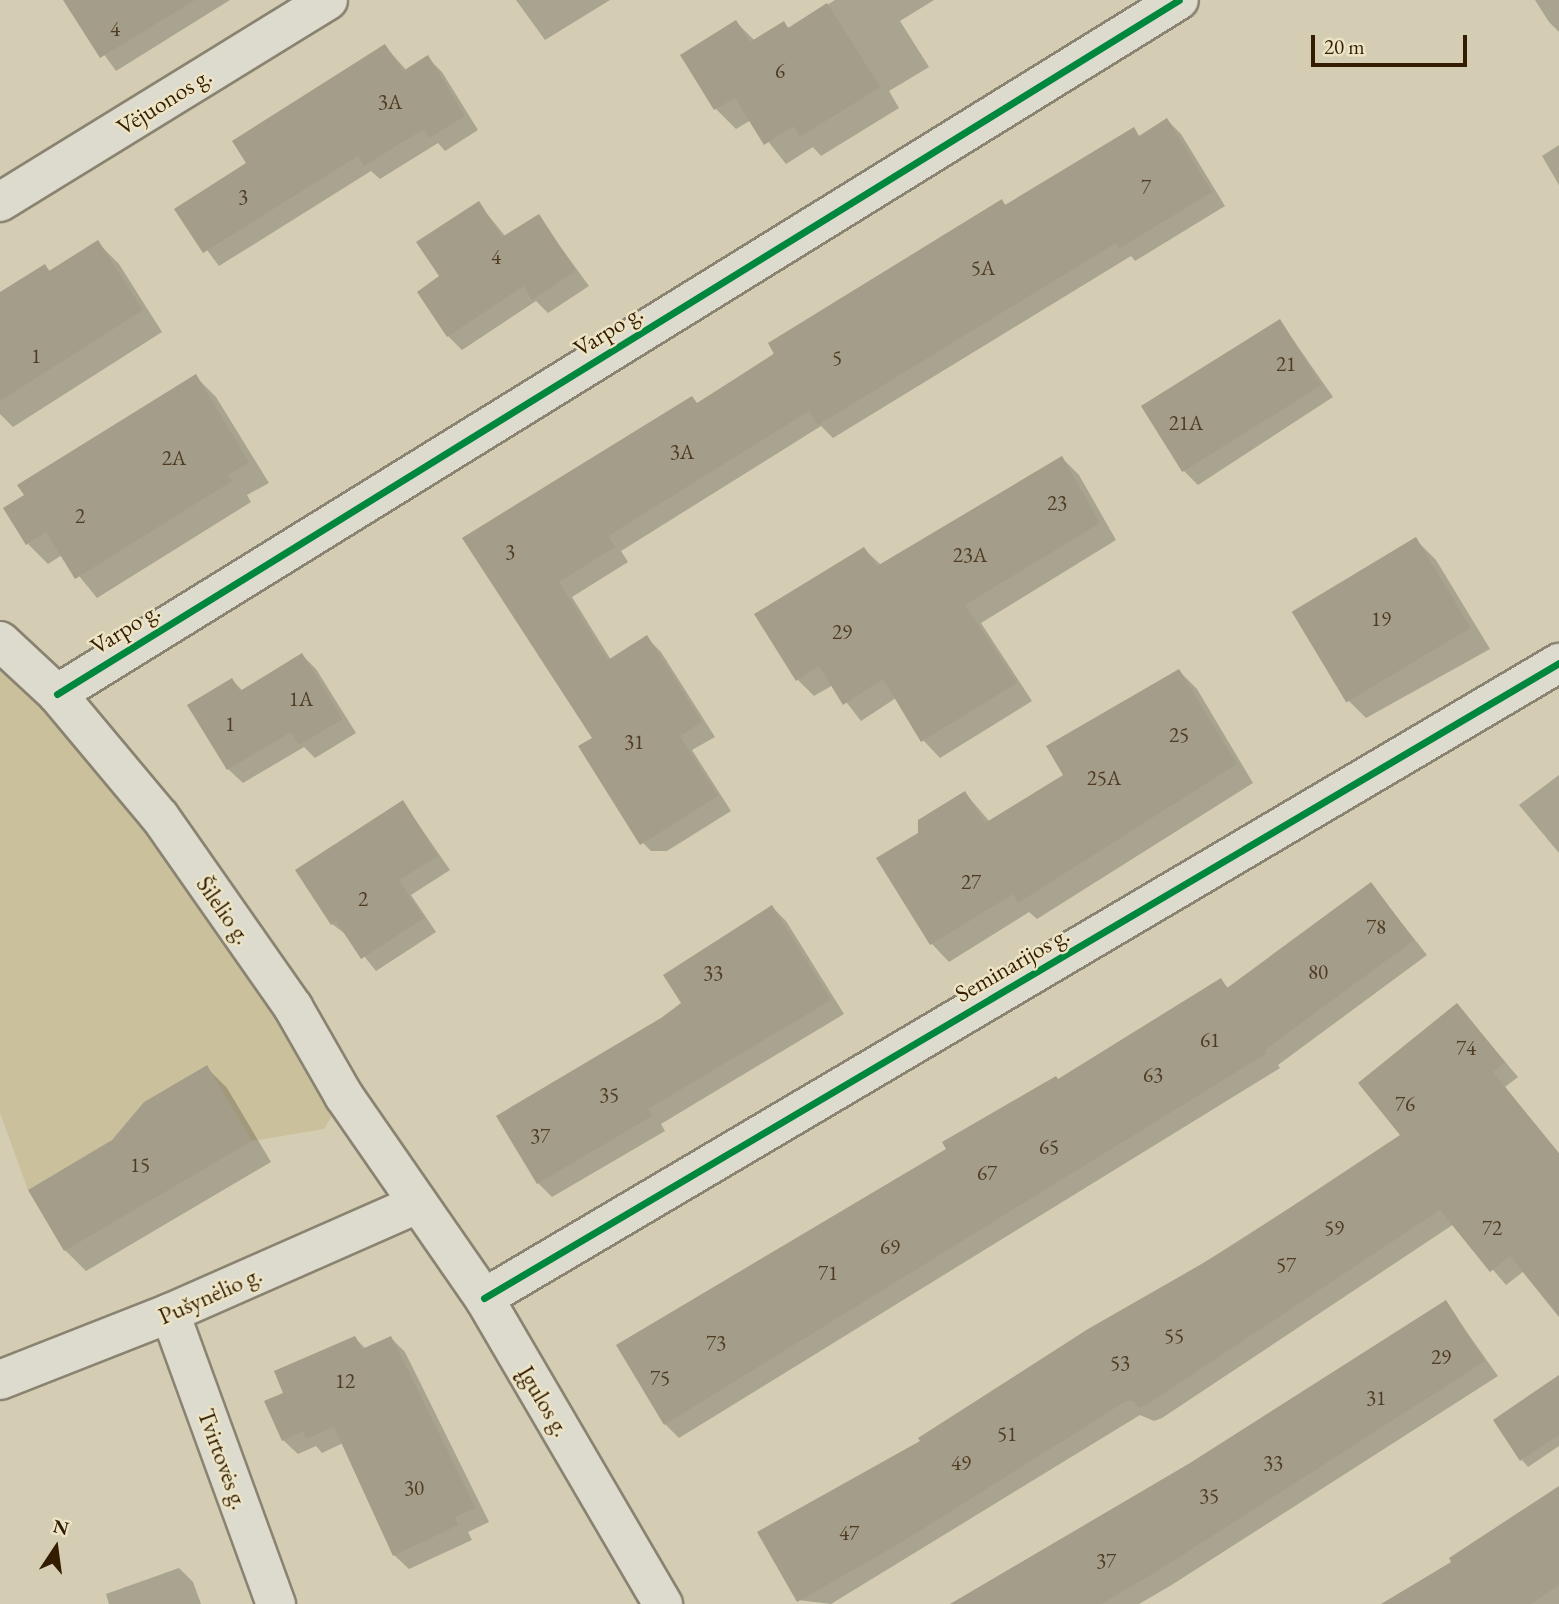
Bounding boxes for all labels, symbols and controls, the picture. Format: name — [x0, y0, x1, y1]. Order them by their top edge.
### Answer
house number: 4 — [110, 16, 120, 42]
scale bar — [1314, 21, 1470, 65]
text: 20 m — [1324, 33, 1365, 60]
house number: 6 — [775, 58, 785, 84]
street label: Vėjuonos g. — [111, 61, 217, 141]
house number: 3A — [378, 89, 402, 115]
house number: 7 — [1141, 174, 1151, 200]
house number: 3 — [238, 184, 248, 210]
house number: 4 — [491, 244, 501, 270]
house number: 5A — [971, 255, 995, 281]
street label: Varpo g. — [568, 298, 648, 362]
house number: 1 — [31, 343, 41, 369]
house number: 5 — [832, 345, 842, 371]
house number: 21 — [1276, 351, 1296, 377]
house number: 21A — [1169, 410, 1203, 436]
house number: 3A — [670, 439, 694, 465]
house number: 2A — [162, 445, 186, 471]
house number: 23 — [1047, 490, 1067, 516]
house number: 2 — [75, 503, 85, 529]
house number: 3 — [505, 539, 515, 565]
house number: 23A — [953, 542, 987, 568]
street label: Varpo g. — [85, 596, 165, 660]
house number: 19 — [1371, 606, 1391, 632]
house number: 29 — [832, 619, 852, 645]
house number: 1A — [289, 686, 313, 712]
house number: 1 — [225, 711, 235, 737]
house number: 25 — [1169, 722, 1189, 748]
house number: 31 — [624, 729, 644, 755]
house number: 25A — [1087, 765, 1121, 791]
house number: 27 — [961, 869, 981, 895]
street label: Šilelio g. — [190, 870, 258, 950]
house number: 2 — [358, 886, 368, 912]
house number: 78 — [1366, 914, 1386, 940]
street label: Seminarijos g. — [950, 920, 1074, 1008]
house number: 80 — [1308, 959, 1328, 985]
house number: 33 — [703, 960, 723, 986]
house number: 61 — [1200, 1027, 1220, 1053]
house number: 74 — [1456, 1035, 1476, 1061]
house number: 63 — [1143, 1062, 1163, 1088]
house number: 35 — [599, 1082, 619, 1108]
house number: 76 — [1395, 1091, 1415, 1117]
house number: 37 — [530, 1123, 550, 1149]
house number: 65 — [1039, 1134, 1059, 1160]
house number: 15 — [130, 1152, 150, 1178]
house number: 67 — [977, 1160, 997, 1186]
house number: 59 — [1324, 1215, 1344, 1241]
house number: 72 — [1482, 1215, 1502, 1241]
house number: 69 — [880, 1234, 900, 1260]
house number: 57 — [1276, 1252, 1296, 1278]
street label: Pušynėlio g. — [154, 1259, 266, 1331]
house number: 71 — [818, 1260, 838, 1286]
house number: 55 — [1164, 1323, 1184, 1349]
house number: 73 — [706, 1330, 726, 1356]
house number: 29 — [1431, 1344, 1451, 1370]
house number: 53 — [1110, 1350, 1130, 1376]
street label: Įgulos g. — [512, 1360, 576, 1442]
house number: 75 — [650, 1365, 670, 1391]
house number: 12 — [335, 1368, 355, 1394]
house number: 31 — [1366, 1385, 1386, 1411]
street label: Tvirtovės g. — [192, 1405, 254, 1513]
house number: 51 — [997, 1421, 1017, 1447]
house number: 49 — [951, 1450, 971, 1476]
house number: 33 — [1263, 1450, 1283, 1476]
house number: 30 — [404, 1475, 424, 1501]
house number: 35 — [1199, 1483, 1219, 1509]
north arrow — [21, 1513, 91, 1583]
text: N — [51, 1513, 71, 1541]
house number: 47 — [839, 1520, 859, 1546]
house number: 37 — [1096, 1548, 1116, 1574]

